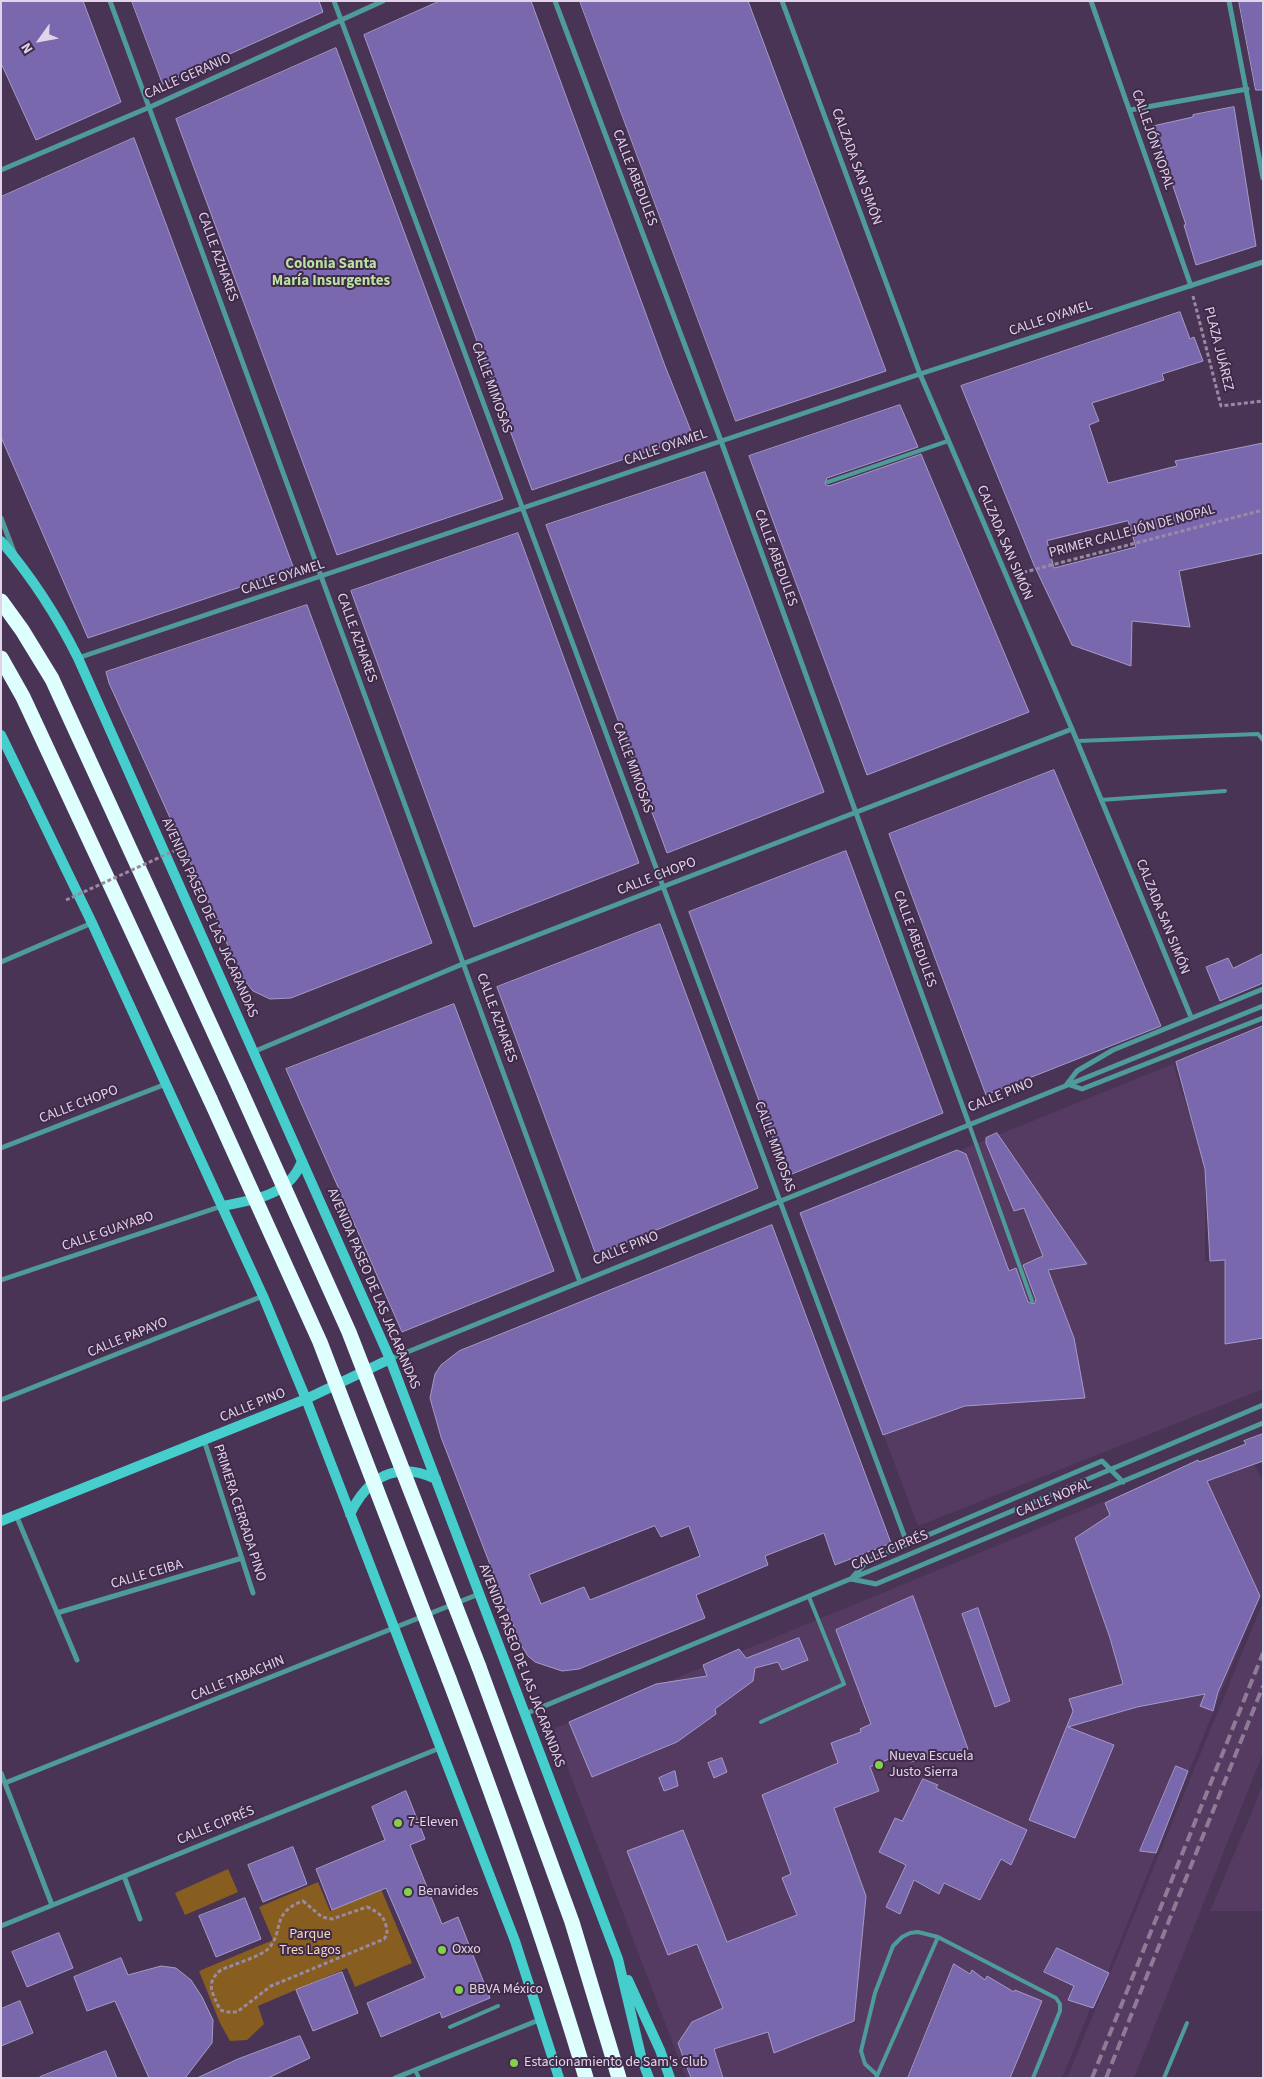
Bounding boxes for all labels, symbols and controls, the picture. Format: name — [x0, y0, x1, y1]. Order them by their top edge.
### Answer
north arrow — [15, 15, 65, 65]
text: N — [16, 39, 38, 57]
street label: CALLE GERANIO — [142, 50, 234, 104]
street label: CALLEJÓN NOPAL — [1127, 88, 1177, 192]
street label: CALZADA SAN SIMÓN — [827, 106, 885, 228]
street label: CALLE ABEDULES — [608, 127, 660, 229]
street label: CALLE AZHARES — [193, 210, 241, 304]
district label: Colonia Santa María Insurgentes — [272, 256, 390, 291]
street label: CALLE OYAMEL — [1007, 298, 1095, 340]
street label: PLAZA JUÁREZ — [1199, 305, 1237, 393]
street label: CALLE MIMOSAS — [467, 340, 515, 436]
street label: CALLE OYAMEL — [622, 426, 710, 470]
street label: CALZADA SAN SIMÓN — [972, 483, 1036, 603]
street label: PRIMER CALLEJÓN DE NOPAL — [1047, 502, 1217, 562]
street label: CALLE ABEDULES — [750, 507, 800, 609]
street label: CALLE OYAMEL — [239, 557, 327, 599]
street label: CALLE AZHARES — [332, 591, 380, 685]
street label: CALLE MIMOSAS — [608, 720, 656, 816]
street label: AVENIDA PASEO DE LAS JACARANDAS — [157, 816, 261, 1020]
street label: CALLE CHOPO — [615, 854, 699, 900]
street label: CALZADA SAN SIMÓN — [1131, 857, 1193, 977]
street label: CALLE ABEDULES — [889, 888, 939, 990]
street label: CALLE AZHARES — [472, 971, 520, 1065]
street label: CALLE PINO — [966, 1075, 1036, 1117]
street label: CALLE CHOPO — [37, 1082, 121, 1128]
street label: CALLE MIMOSAS — [750, 1099, 798, 1195]
street label: AVENIDA PASEO DE LAS JACARANDAS — [323, 1186, 423, 1392]
street label: CALLE GUAYABO — [60, 1208, 156, 1256]
street label: CALLE PINO — [591, 1228, 661, 1270]
street label: CALLE PAPAYO — [86, 1314, 170, 1362]
street label: CALLE PINO — [218, 1385, 288, 1427]
street label: PRIMERA CERRADA PINO — [209, 1442, 269, 1584]
street label: CALLE NOPAL — [1014, 1476, 1094, 1522]
street label: CALLE CIPRÉS — [849, 1527, 931, 1575]
street label: CALLE CEIBA — [109, 1557, 185, 1593]
street label: AVENIDA PASEO DE LAS JACARANDAS — [474, 1562, 568, 1770]
street label: CALLE TABACHIN — [189, 1653, 287, 1705]
place label: Nueva Escuela Justo Sierra — [889, 1749, 974, 1781]
marker: Nueva Escuela Justo Sierra — [873, 1759, 885, 1771]
street label: CALLE CIPRÉS — [175, 1803, 257, 1849]
place label: 7-Eleven — [408, 1815, 458, 1831]
marker: 7-Eleven — [392, 1817, 404, 1829]
place label: Benavides — [418, 1884, 478, 1900]
marker: Benavides — [402, 1886, 414, 1898]
park label: Parque Tres Lagos — [279, 1927, 341, 1960]
place label: Oxxo — [452, 1942, 481, 1958]
marker: Oxxo — [436, 1944, 448, 1956]
place label: BBVA México — [469, 1982, 543, 1998]
marker: BBVA México — [453, 1984, 465, 1996]
place label: Estacionamiento de Sam's Club — [524, 2055, 708, 2071]
marker: Estacionamiento de Sam's Club — [508, 2057, 520, 2069]

